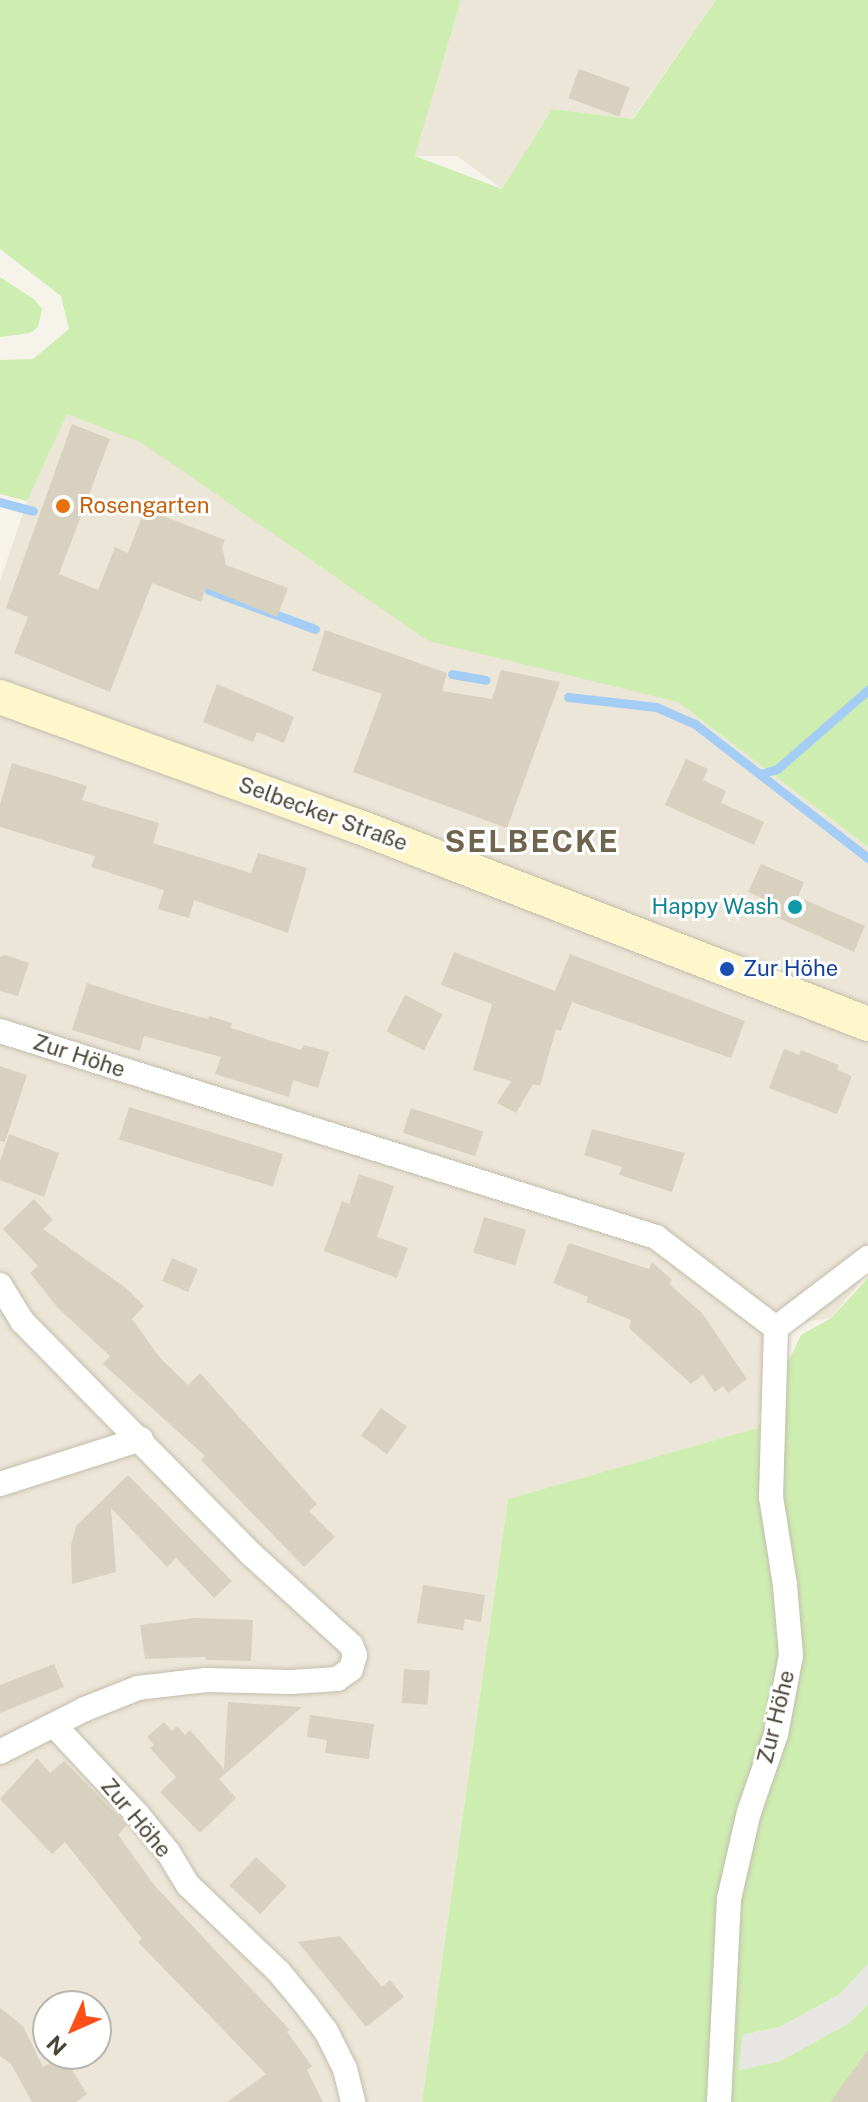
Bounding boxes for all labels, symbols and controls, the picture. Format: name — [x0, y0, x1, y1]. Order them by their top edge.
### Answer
place label: Rosengarten — [79, 493, 209, 519]
marker: Rosengarten — [54, 497, 72, 515]
street label: Selbecker Straße — [235, 771, 411, 857]
district label: SELBECKE — [444, 823, 620, 859]
place label: Happy Wash — [651, 894, 779, 920]
marker: Happy Wash — [786, 898, 804, 916]
place label: Zur Höhe — [743, 956, 838, 982]
marker: Zur Höhe — [718, 960, 736, 978]
street label: Zur Höhe — [30, 1029, 128, 1083]
street label: Zur Höhe — [752, 1668, 800, 1766]
street label: Zur Höhe — [95, 1773, 177, 1863]
north arrow — [32, 1990, 112, 2070]
text: N — [41, 2030, 72, 2061]

